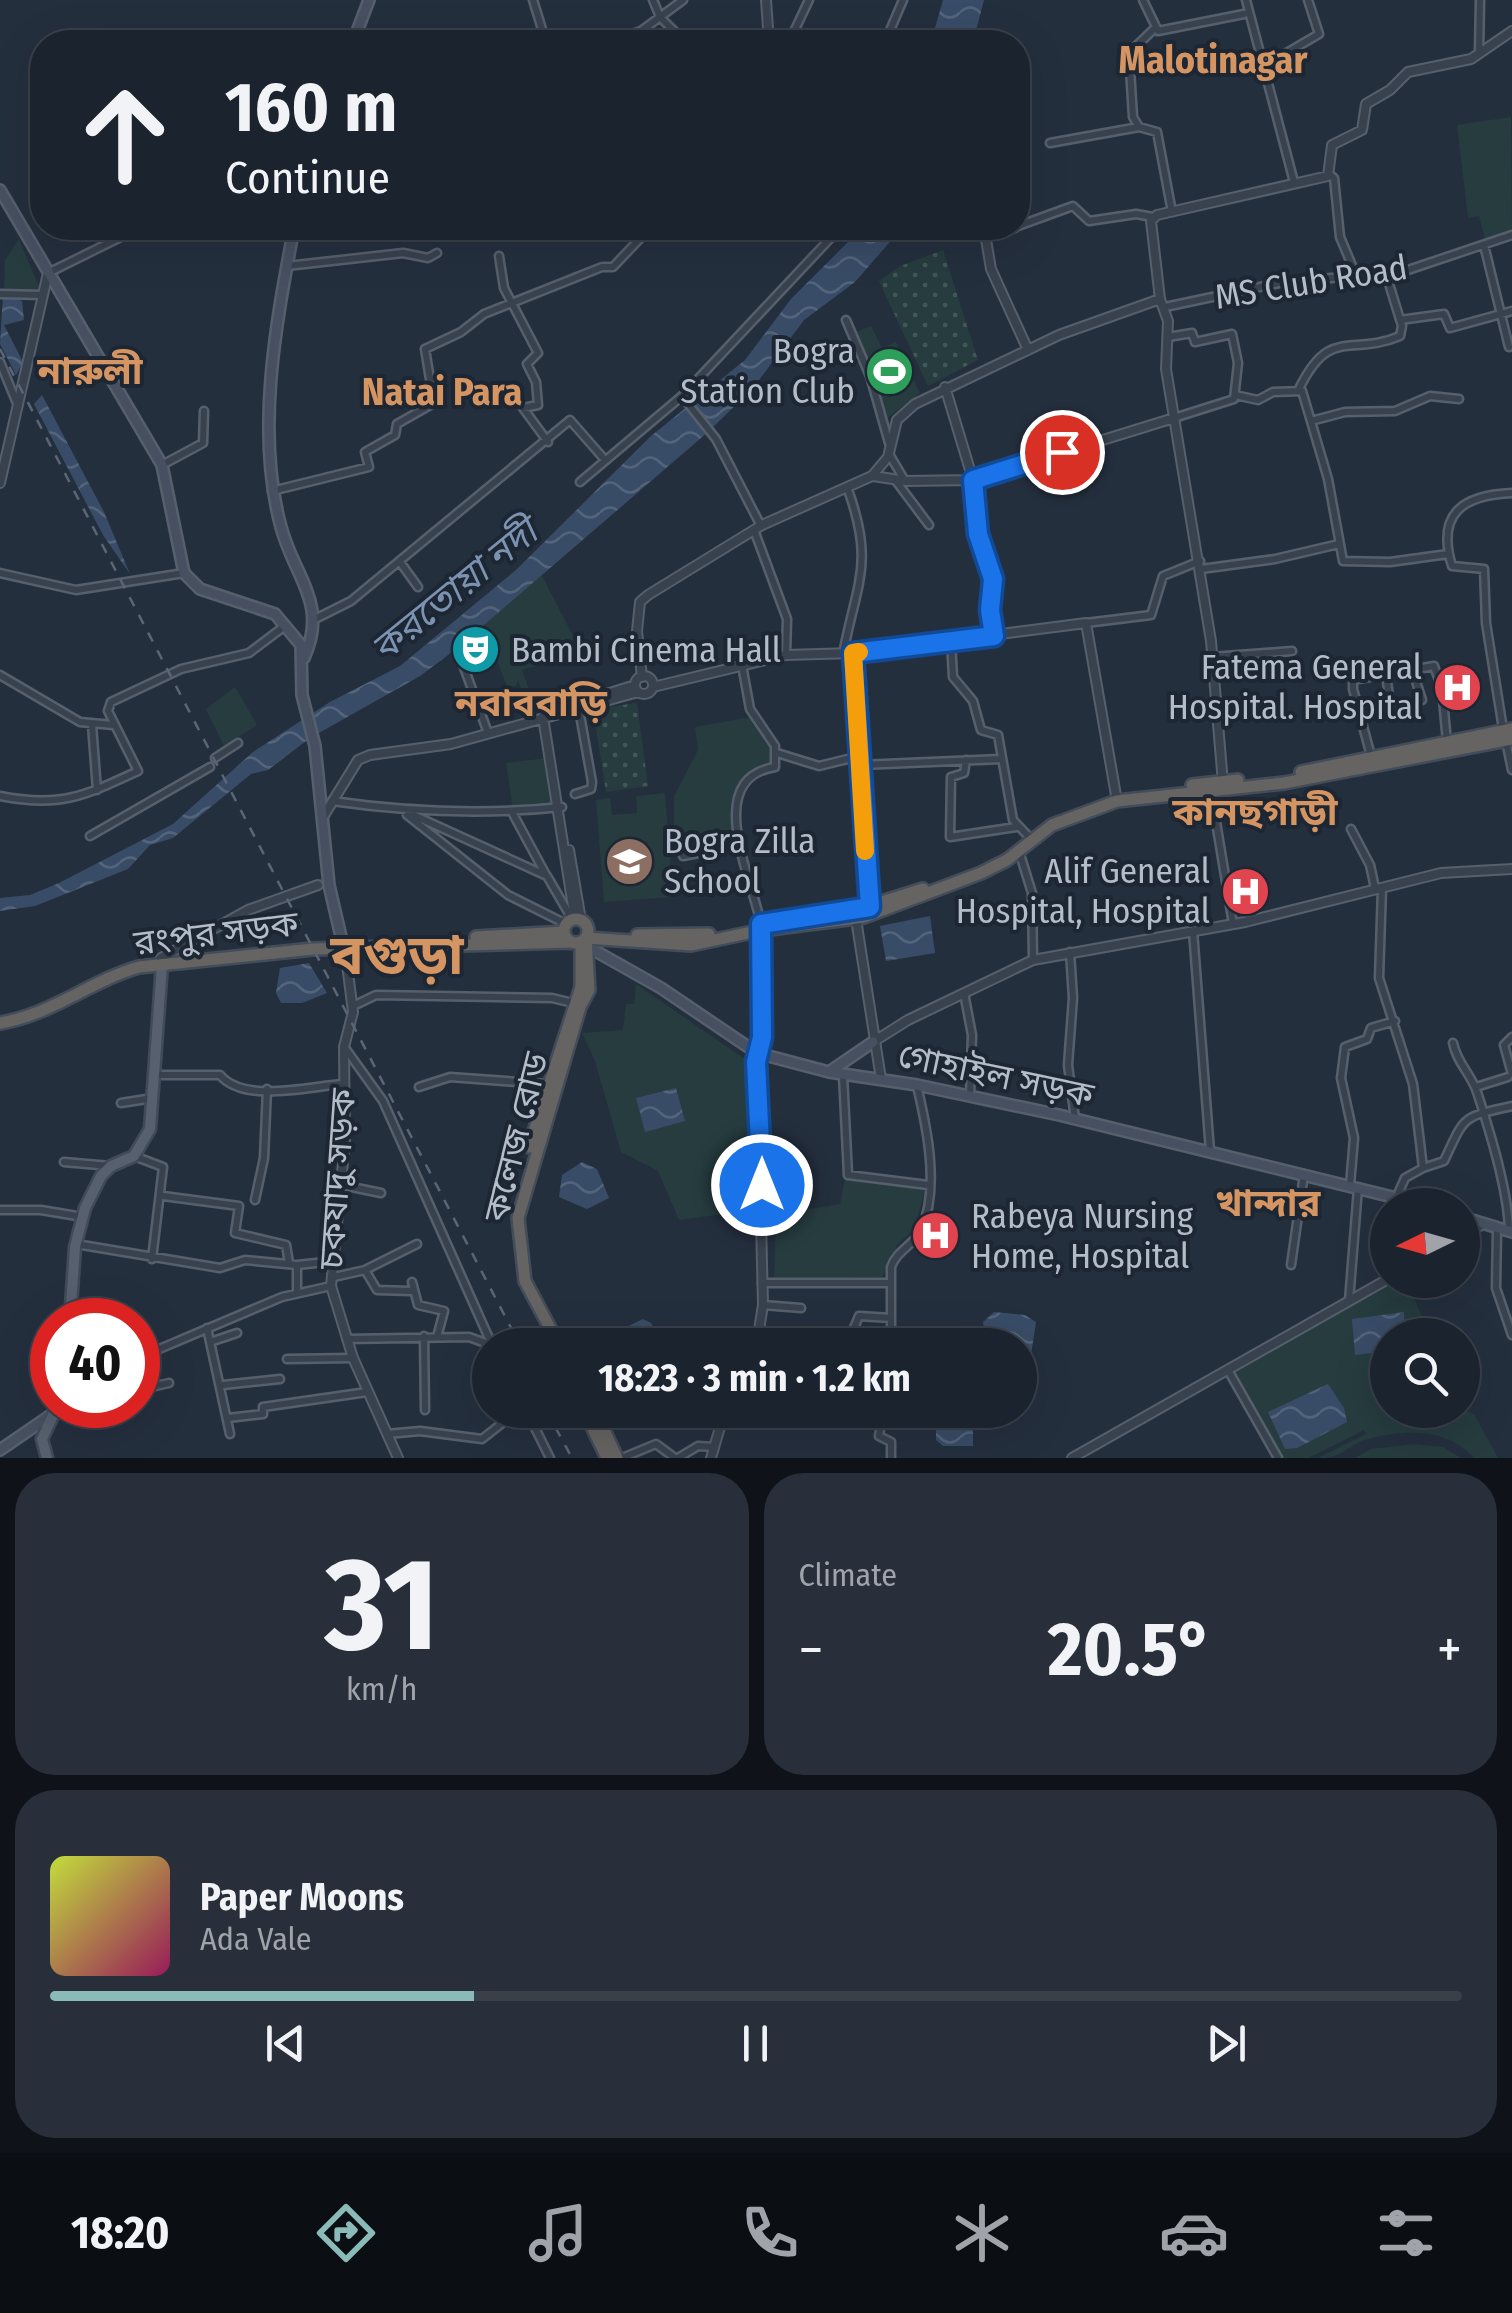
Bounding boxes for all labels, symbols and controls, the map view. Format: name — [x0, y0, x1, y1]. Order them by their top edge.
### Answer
district label: Malotinagar — [1119, 37, 1308, 83]
text: 160 m — [225, 66, 397, 150]
icon: ahead — [60, 70, 190, 200]
text: Continue — [225, 151, 390, 205]
street label: MS Club Road — [1212, 246, 1410, 318]
place label: Bogra Station Club — [680, 330, 855, 412]
sports icon: Bogra Station Club — [864, 345, 916, 397]
district label: নারুলী — [36, 348, 144, 394]
district label: Natai Para — [362, 369, 522, 415]
pin — [1020, 410, 1105, 495]
icon: arrive — [1035, 425, 1090, 480]
water label: করতোয়া নদী — [362, 505, 552, 671]
theatre icon: Bambi Cinema Hall — [450, 624, 502, 676]
place label: Bambi Cinema Hall — [511, 629, 781, 671]
place label: Fatema General Hospital. Hospital — [1168, 646, 1422, 728]
hospital icon: Fatema General Hospital. Hospital — [1431, 661, 1483, 713]
district label: নবাববাড়ি — [454, 680, 608, 726]
district label: কানছগাড়ী — [1172, 789, 1339, 835]
place label: Bogra Zilla School — [664, 820, 815, 902]
school or university icon: Bogra Zilla School — [603, 835, 655, 887]
place label: Alif General Hospital, Hospital — [956, 850, 1210, 932]
hospital icon: Alif General Hospital, Hospital — [1219, 865, 1271, 917]
street label: রংপুর সড়ক — [130, 902, 301, 964]
district label: বগুড়া — [329, 923, 465, 989]
street label: গোহাইল সড়ক — [894, 1034, 1098, 1116]
street label: কলেজ রোড — [475, 1047, 558, 1227]
street label: চকযাদু সড়ক — [310, 1087, 364, 1272]
position arrow — [710, 1133, 814, 1237]
district label: খান্দার — [1216, 1180, 1322, 1226]
north arrow — [1370, 1188, 1480, 1298]
map controls — [1370, 1188, 1480, 1428]
place label: Rabeya Nursing Home, Hospital — [971, 1195, 1194, 1277]
hospital icon: Rabeya Nursing Home, Hospital — [910, 1210, 962, 1262]
speed limit sign: 40 — [30, 1298, 160, 1428]
button: search — [1370, 1318, 1480, 1428]
text: 18:23 · 3 min · 1.2 km — [598, 1355, 911, 1401]
text: 31 — [325, 1527, 439, 1683]
text: Climate — [799, 1556, 897, 1594]
text: 20.5° — [1048, 1605, 1213, 1695]
text: − — [799, 1617, 823, 1683]
text: + — [1437, 1617, 1462, 1683]
text: km/h — [346, 1670, 417, 1708]
text: Paper Moons — [200, 1874, 404, 1920]
text: Ada Vale — [200, 1920, 312, 1958]
icon: previous — [258, 2016, 313, 2071]
icon: pause — [728, 2016, 783, 2071]
icon: next — [1199, 2016, 1254, 2071]
icon: directions — [311, 2198, 381, 2268]
icon: music — [523, 2198, 593, 2268]
icon: phone — [735, 2198, 805, 2268]
icon: climate — [947, 2198, 1017, 2268]
icon: car — [1159, 2198, 1229, 2268]
icon: filters — [1371, 2198, 1441, 2268]
text: 18:20 — [71, 2206, 169, 2260]

